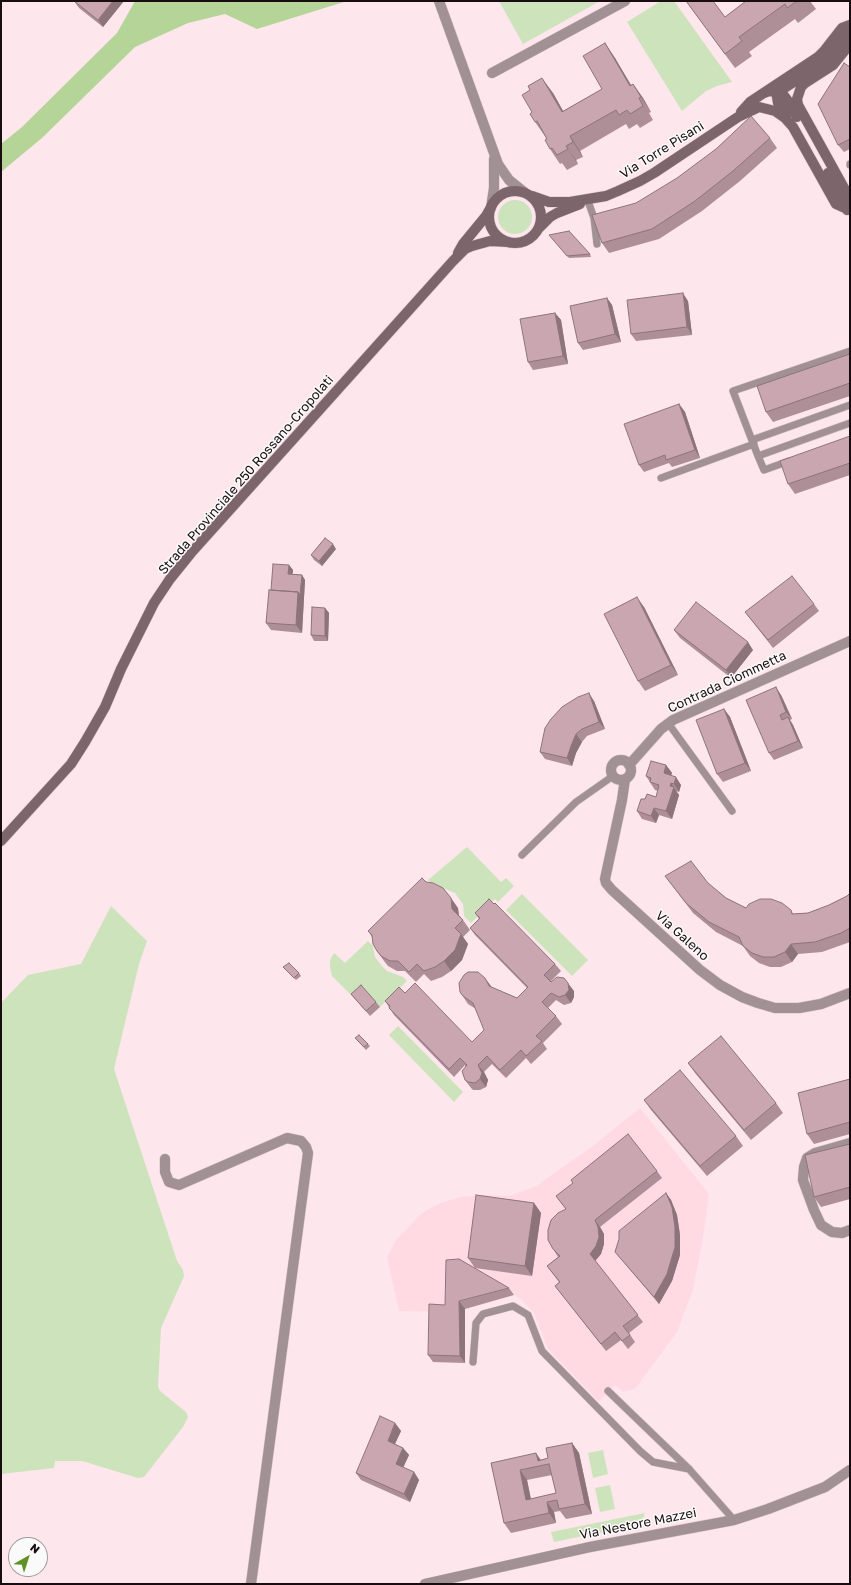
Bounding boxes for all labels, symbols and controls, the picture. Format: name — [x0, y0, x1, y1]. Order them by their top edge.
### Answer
street label: Via Torre Pisani — [617, 118, 707, 182]
street label: Strada Provinciale 250 Rossano-Cropolati — [155, 372, 337, 578]
street label: Contrada Ciommetta — [665, 648, 789, 716]
street label: Via Galeno — [652, 908, 712, 964]
street label: Via Nestore Mazzei — [578, 1505, 698, 1543]
north arrow — [8, 1537, 48, 1577]
text: N — [28, 1540, 43, 1556]

